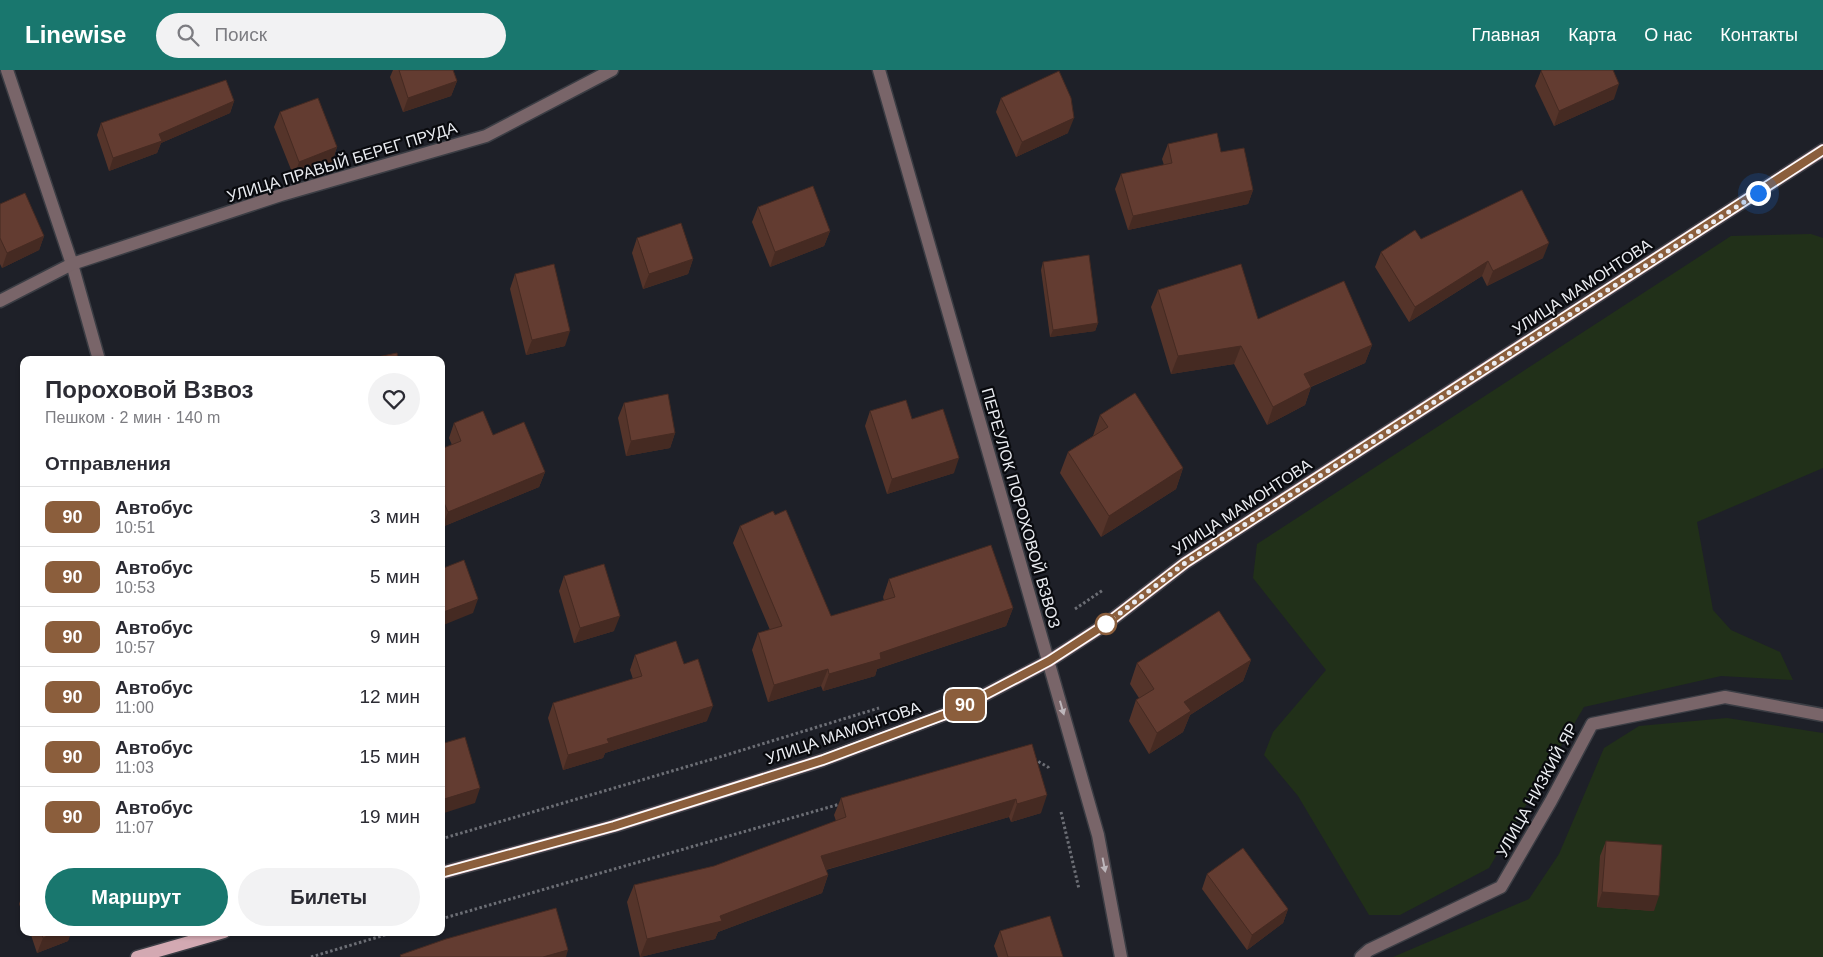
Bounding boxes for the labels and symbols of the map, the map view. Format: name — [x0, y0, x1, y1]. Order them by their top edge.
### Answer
street label: УЛИЦА ПРАВЫЙ БЕРЕГ ПРУДА — [225, 118, 459, 205]
your location — [1746, 181, 1771, 206]
street label: УЛИЦА МАМОНТОВА — [1509, 236, 1655, 338]
street label: ПЕРЕУЛОК ПОРОХОВОЙ ВЗВОЗ — [979, 386, 1064, 630]
street label: УЛИЦА МАМОНТОВА — [1169, 456, 1315, 558]
unlabelled marker — [1095, 613, 1117, 635]
line badge: 90 — [942, 689, 988, 721]
street label: УЛИЦА МАМОНТОВА — [764, 698, 923, 767]
one-way arrow — [1058, 701, 1066, 716]
street label: УЛИЦА НИЗКИЙ ЯР — [1492, 720, 1581, 860]
one-way arrow — [1100, 858, 1108, 874]

